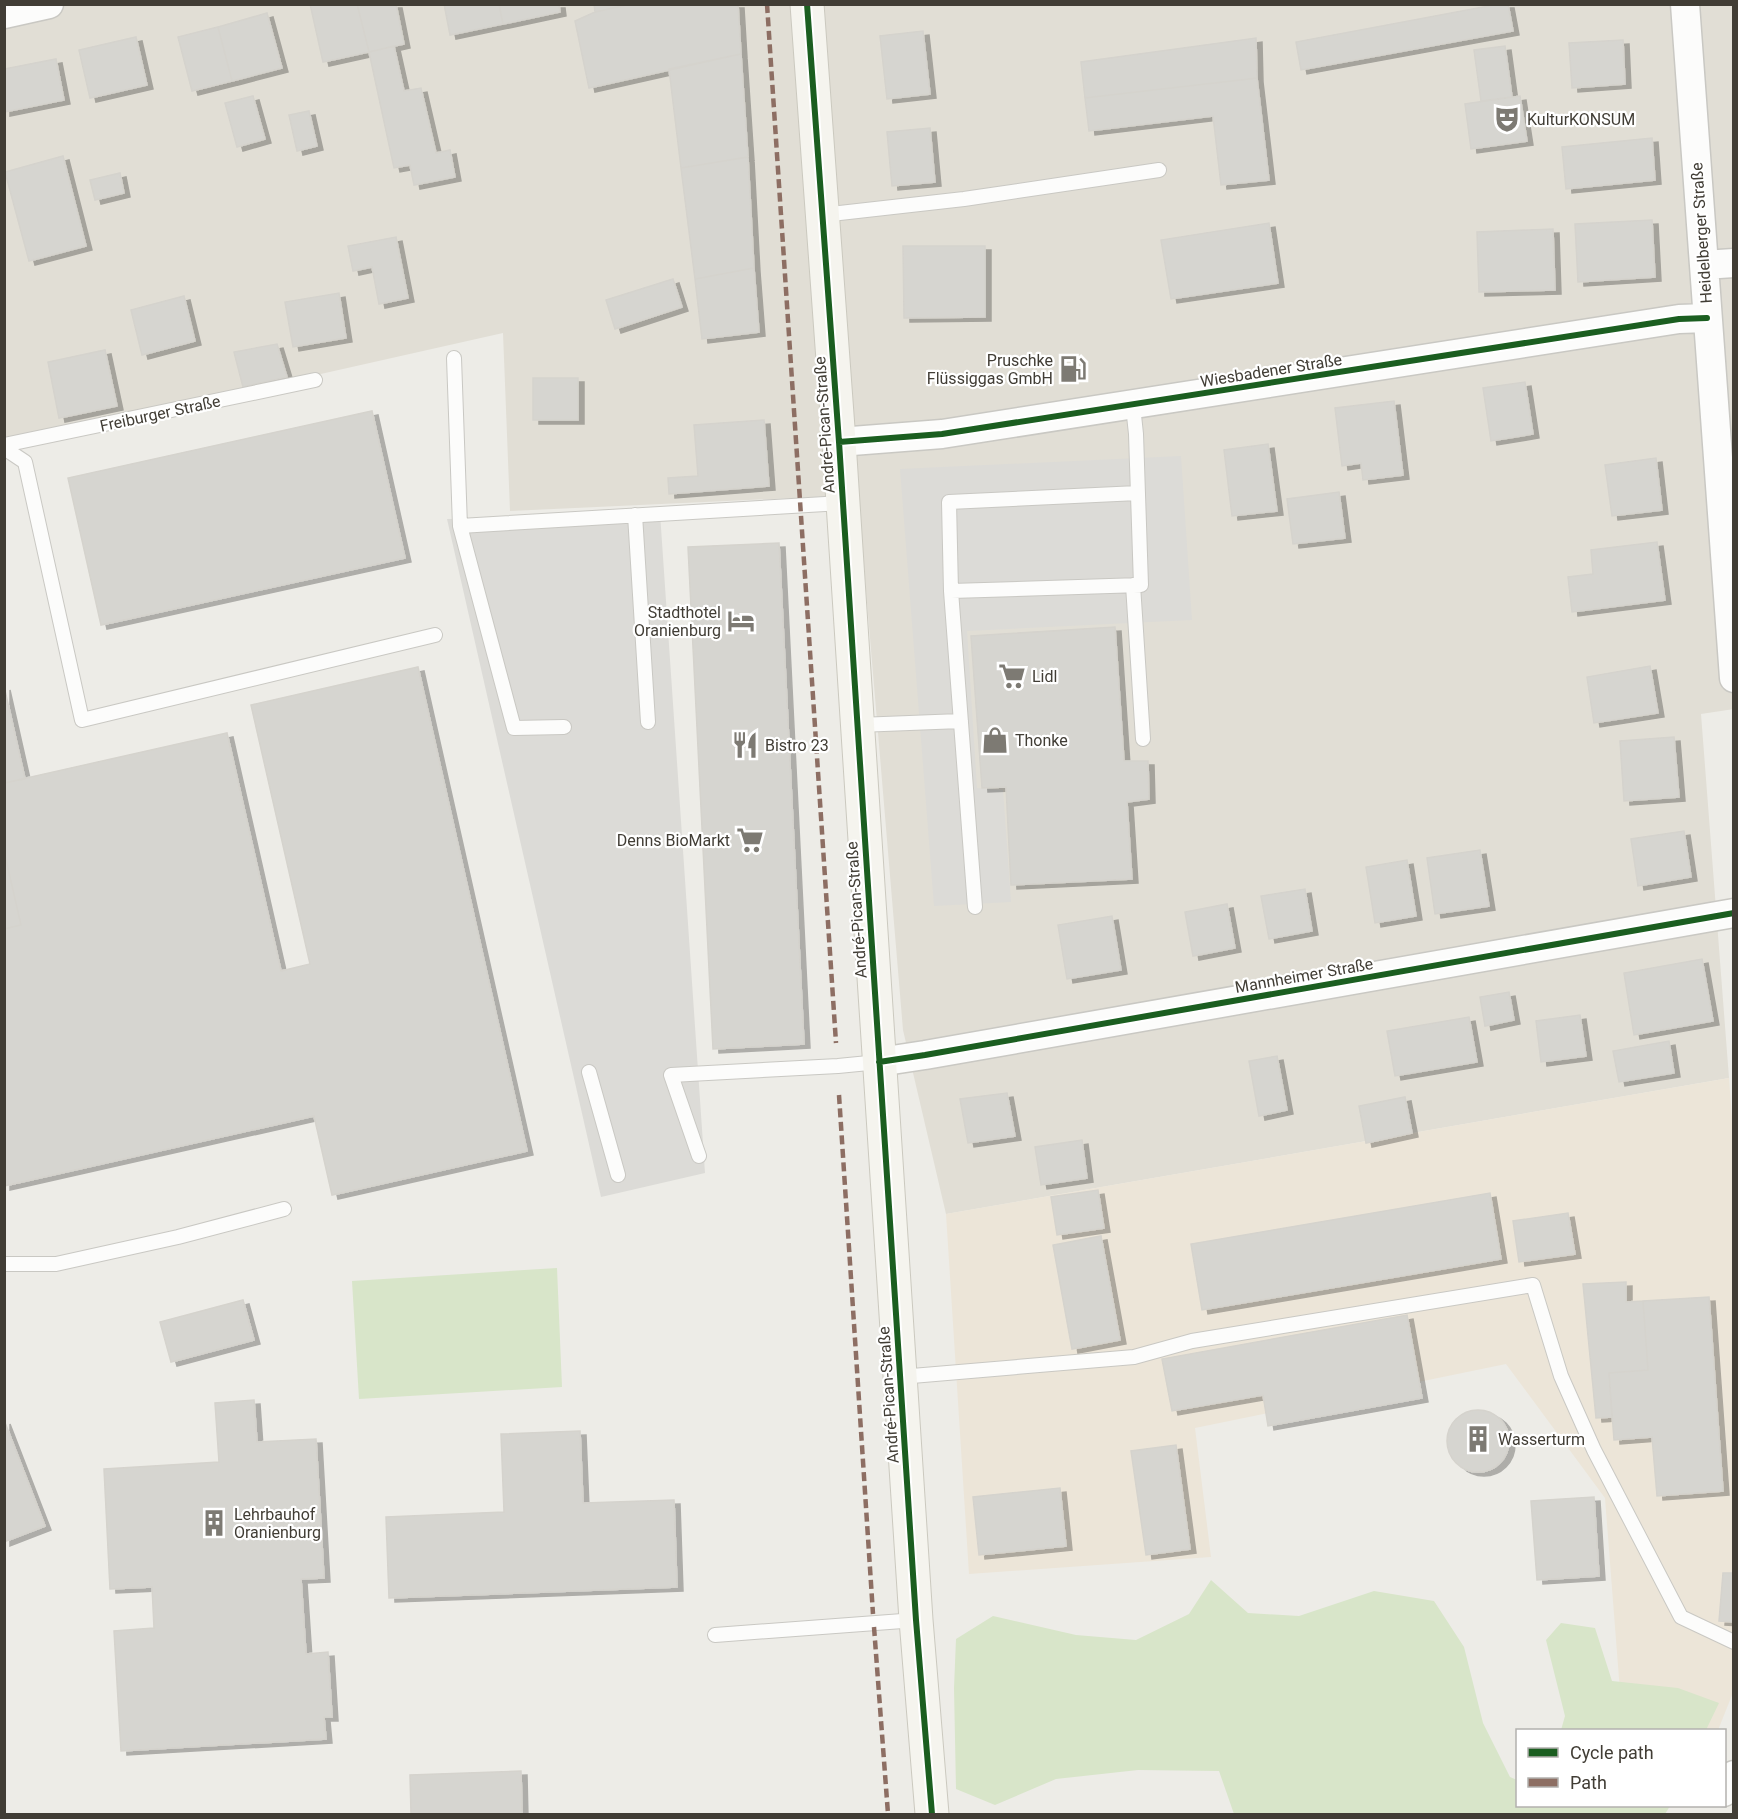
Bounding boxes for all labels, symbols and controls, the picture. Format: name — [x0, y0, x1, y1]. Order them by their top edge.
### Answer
theatre icon: KulturKONSUM — [1492, 104, 1522, 134]
place label: KulturKONSUM — [1527, 110, 1635, 129]
street label: Heidelberger Straße — [1687, 162, 1716, 304]
street label: Wiesbadener Straße — [1199, 350, 1343, 391]
place label: Pruschke Flüssiggas GmbH — [927, 351, 1053, 388]
fuel station icon: Pruschke Flüssiggas GmbH — [1058, 354, 1088, 384]
street label: André-Pican-Straße — [810, 356, 839, 494]
street label: Freiburger Straße — [98, 391, 222, 436]
place label: Stadthotel Oranienburg — [634, 603, 721, 640]
hotel icon: Stadthotel Oranienburg — [726, 606, 756, 636]
supermarket icon: Lidl — [997, 661, 1027, 691]
place label: Lidl — [1032, 667, 1057, 686]
shop icon: Thonke — [980, 725, 1010, 755]
restaurant icon: Bistro 23 — [730, 730, 760, 760]
place label: Thonke — [1015, 731, 1068, 750]
place label: Bistro 23 — [765, 736, 829, 755]
supermarket icon: Denns BioMarkt — [735, 825, 765, 855]
place label: Denns BioMarkt — [617, 831, 730, 850]
street label: André-Pican-Straße — [842, 841, 871, 979]
street label: Mannheimer Straße — [1234, 954, 1375, 997]
street label: André-Pican-Straße — [874, 1326, 903, 1464]
building icon: Wasserturm — [1463, 1424, 1493, 1454]
place label: Wasserturm — [1498, 1430, 1585, 1449]
place label: Lehrbauhof Oranienburg — [234, 1505, 321, 1542]
building icon: Lehrbauhof Oranienburg — [199, 1508, 229, 1538]
legend — [1516, 1729, 1726, 1807]
text: Cycle path — [1570, 1742, 1654, 1763]
text: Path — [1570, 1772, 1607, 1793]

